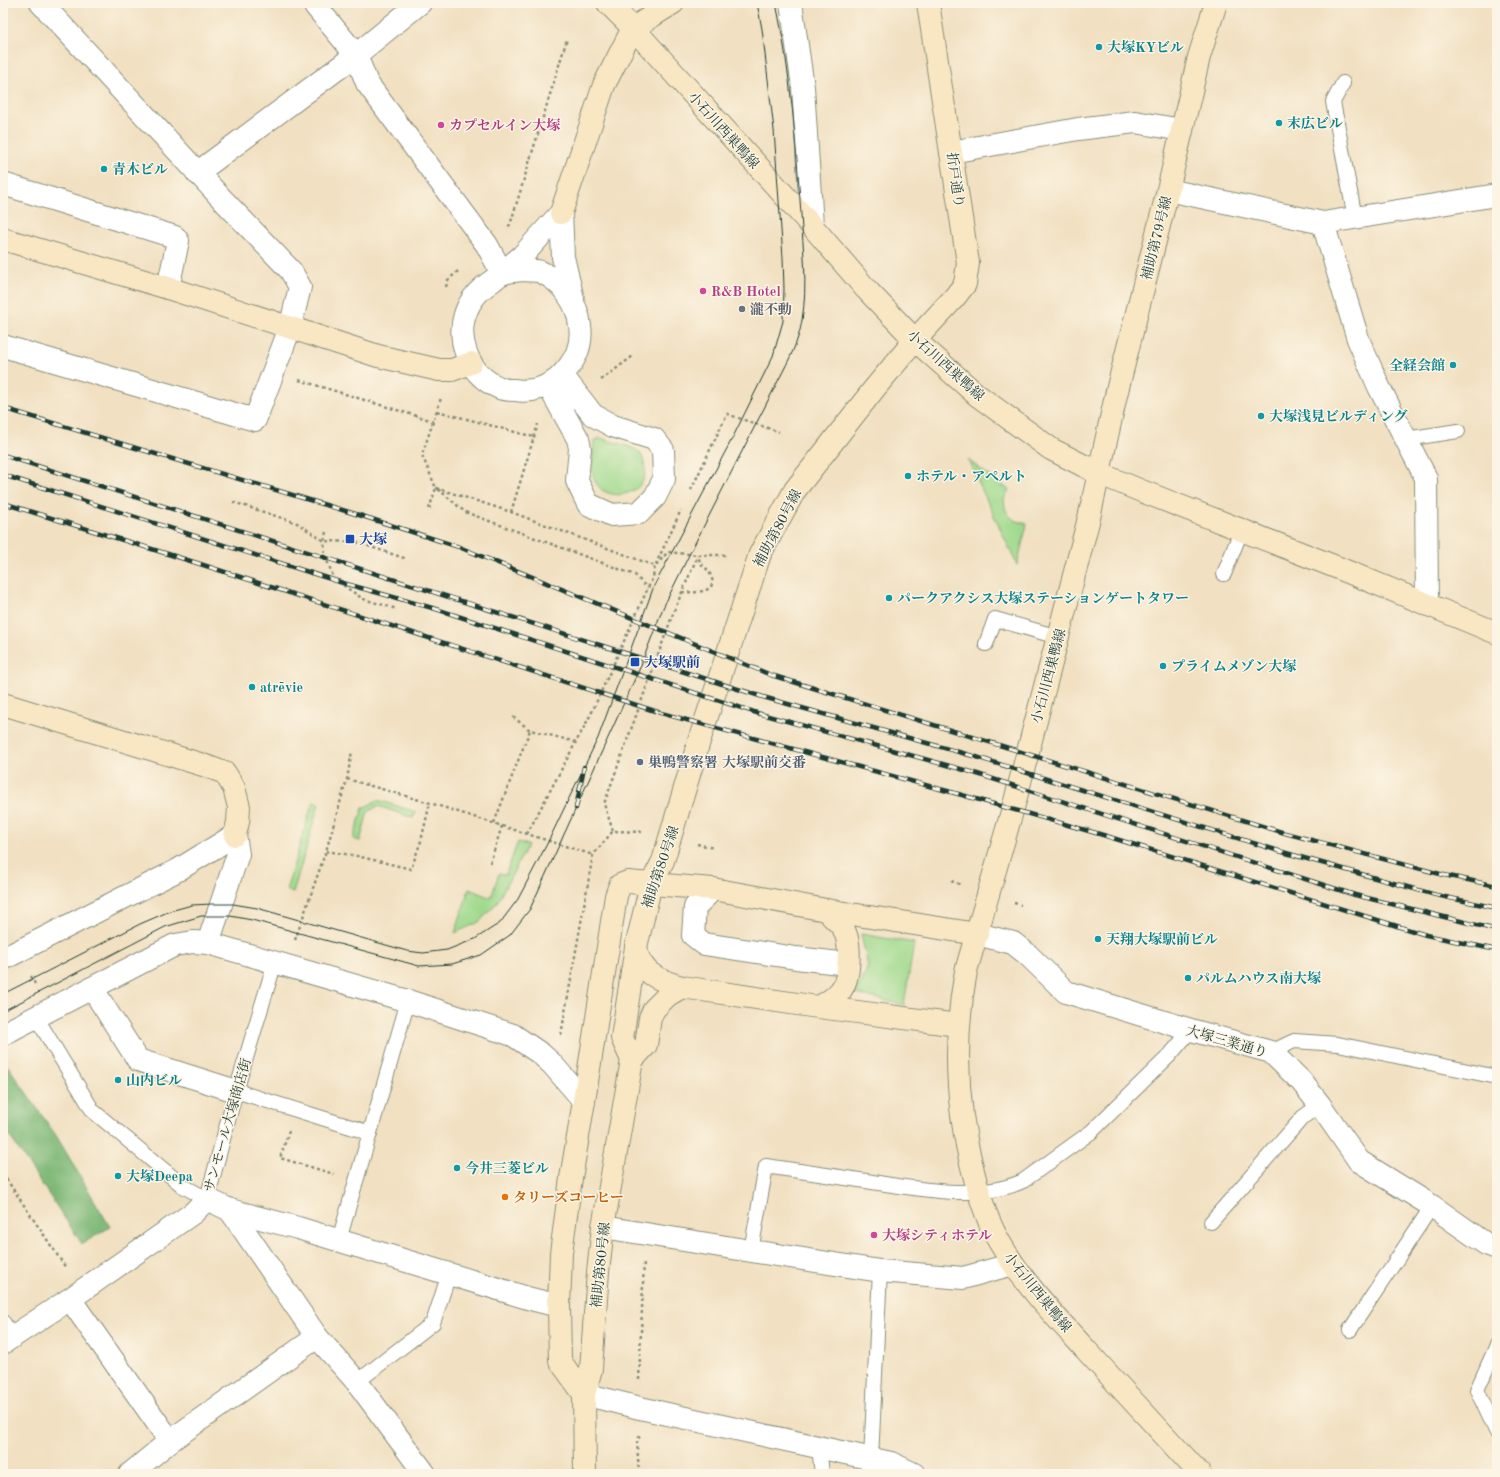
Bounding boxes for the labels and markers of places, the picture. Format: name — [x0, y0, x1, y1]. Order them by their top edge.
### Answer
place label: 大塚KYビル — [1107, 40, 1184, 55]
marker: 大塚KYビル — [1094, 42, 1104, 52]
place label: 末広ビル — [1287, 116, 1343, 131]
place label: カプセルイン大塚 — [449, 118, 560, 133]
marker: 末広ビル — [1274, 118, 1284, 128]
marker: カプセルイン大塚 — [436, 120, 446, 130]
place label: 青木ビル — [112, 162, 168, 177]
marker: 青木ビル — [99, 164, 109, 174]
place label: R&B Hotel — [711, 285, 781, 299]
marker: R&B Hotel — [698, 286, 708, 296]
place label: 瀧不動 — [750, 302, 792, 317]
marker: 瀧不動 — [737, 304, 747, 314]
place label: 全経会館 — [1389, 357, 1445, 373]
marker: 全経会館 — [1448, 360, 1458, 370]
place label: 大塚浅見ビルディング — [1269, 409, 1408, 424]
marker: 大塚浅見ビルディング — [1256, 411, 1266, 421]
place label: ホテル・アペルト — [916, 469, 1027, 484]
marker: ホテル・アペルト — [903, 471, 913, 481]
place label: 大塚 — [359, 532, 387, 547]
marker: 大塚 — [344, 533, 356, 545]
place label: パークアクシス大塚ステーションゲートタワー — [897, 591, 1189, 606]
marker: パークアクシス大塚ステーションゲートタワー — [884, 593, 894, 603]
place label: 大塚駅前 — [644, 654, 700, 670]
marker: 大塚駅前 — [629, 656, 641, 668]
place label: プライムメゾン大塚 — [1171, 659, 1296, 674]
marker: プライムメゾン大塚 — [1158, 661, 1168, 671]
place label: atrēvie — [260, 681, 303, 695]
marker: atrēvie — [247, 682, 257, 692]
place label: 巣鴨警察署 大塚駅前交番 — [648, 754, 806, 770]
marker: 巣鴨警察署 大塚駅前交番 — [635, 757, 645, 767]
place label: 天翔大塚駅前ビル — [1106, 931, 1218, 947]
marker: 天翔大塚駅前ビル — [1093, 934, 1103, 944]
place label: パルムハウス南大塚 — [1196, 971, 1321, 986]
marker: パルムハウス南大塚 — [1183, 973, 1193, 983]
place label: 山内ビル — [126, 1073, 182, 1088]
marker: 山内ビル — [113, 1075, 123, 1085]
place label: 今井三菱ビル — [465, 1160, 549, 1176]
marker: 今井三菱ビル — [452, 1163, 462, 1173]
place label: 大塚Deepa — [126, 1169, 193, 1184]
marker: 大塚Deepa — [113, 1171, 123, 1181]
place label: タリーズコーヒー — [513, 1190, 624, 1205]
marker: タリーズコーヒー — [500, 1192, 510, 1202]
place label: 大塚シティホテル — [882, 1228, 992, 1243]
marker: 大塚シティホテル — [869, 1230, 879, 1240]

